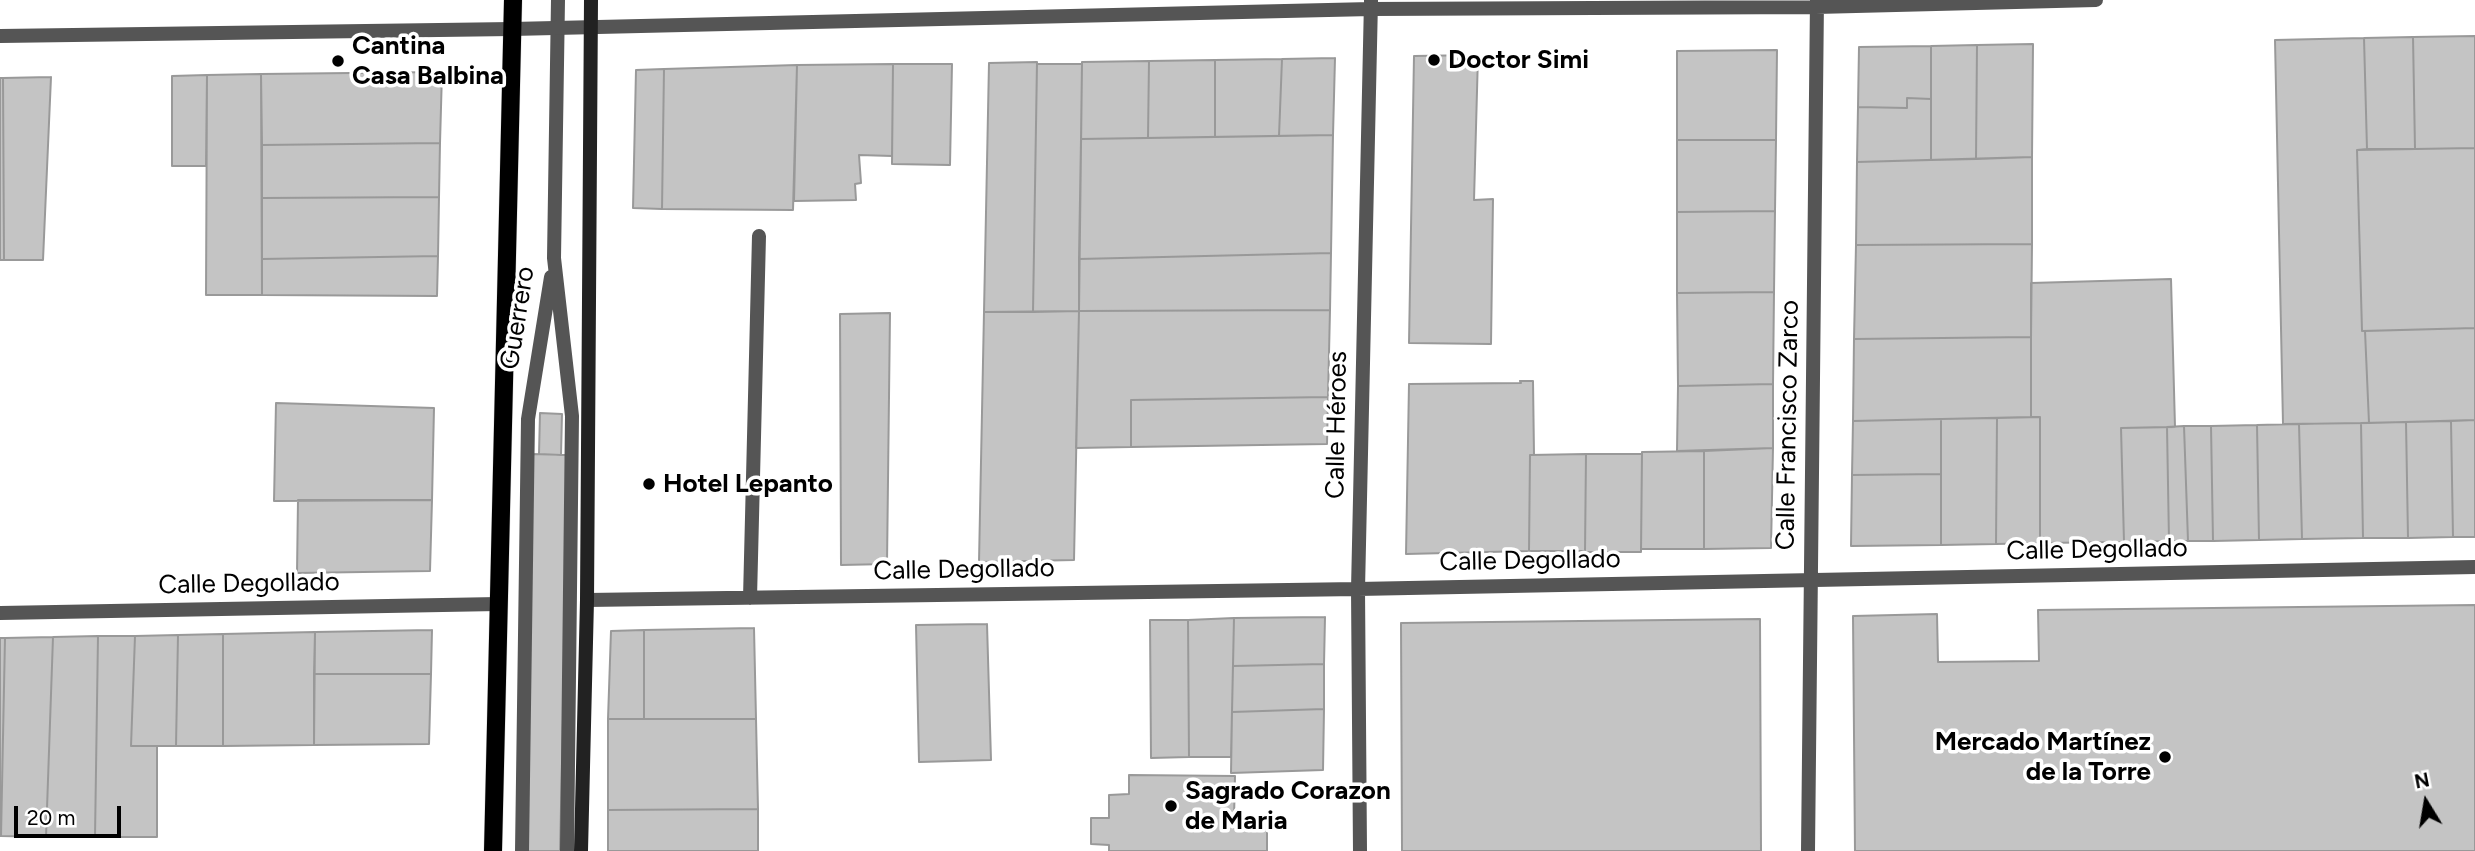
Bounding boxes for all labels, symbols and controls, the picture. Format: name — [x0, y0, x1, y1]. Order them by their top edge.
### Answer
place label: Cantina Casa Balbina — [352, 30, 504, 92]
place label: Doctor Simi — [1448, 44, 1589, 76]
marker: Doctor Simi — [1426, 52, 1442, 68]
marker: Cantina Casa Balbina — [330, 53, 346, 69]
street label: Guerrero — [494, 264, 542, 372]
street label: Calle Francisco Zarco — [1770, 300, 1806, 550]
street label: Calle Héroes — [1320, 351, 1354, 499]
place label: Hotel Lepanto — [663, 468, 833, 500]
marker: Hotel Lepanto — [641, 476, 657, 492]
street label: Calle Degollado — [2006, 533, 2188, 567]
street label: Calle Degollado — [1439, 544, 1621, 578]
street label: Calle Degollado — [873, 553, 1055, 587]
street label: Calle Degollado — [158, 567, 340, 601]
place label: Mercado Martínez de la Torre — [1935, 726, 2151, 788]
marker: Mercado Martínez de la Torre — [2157, 749, 2173, 765]
north arrow — [2391, 767, 2461, 837]
text: N — [2412, 768, 2431, 794]
place label: Sagrado Corazon de Maria — [1185, 775, 1391, 836]
scale bar — [18, 792, 124, 836]
marker: Sagrado Corazon de Maria — [1163, 798, 1179, 814]
text: 20 m — [27, 805, 75, 830]

